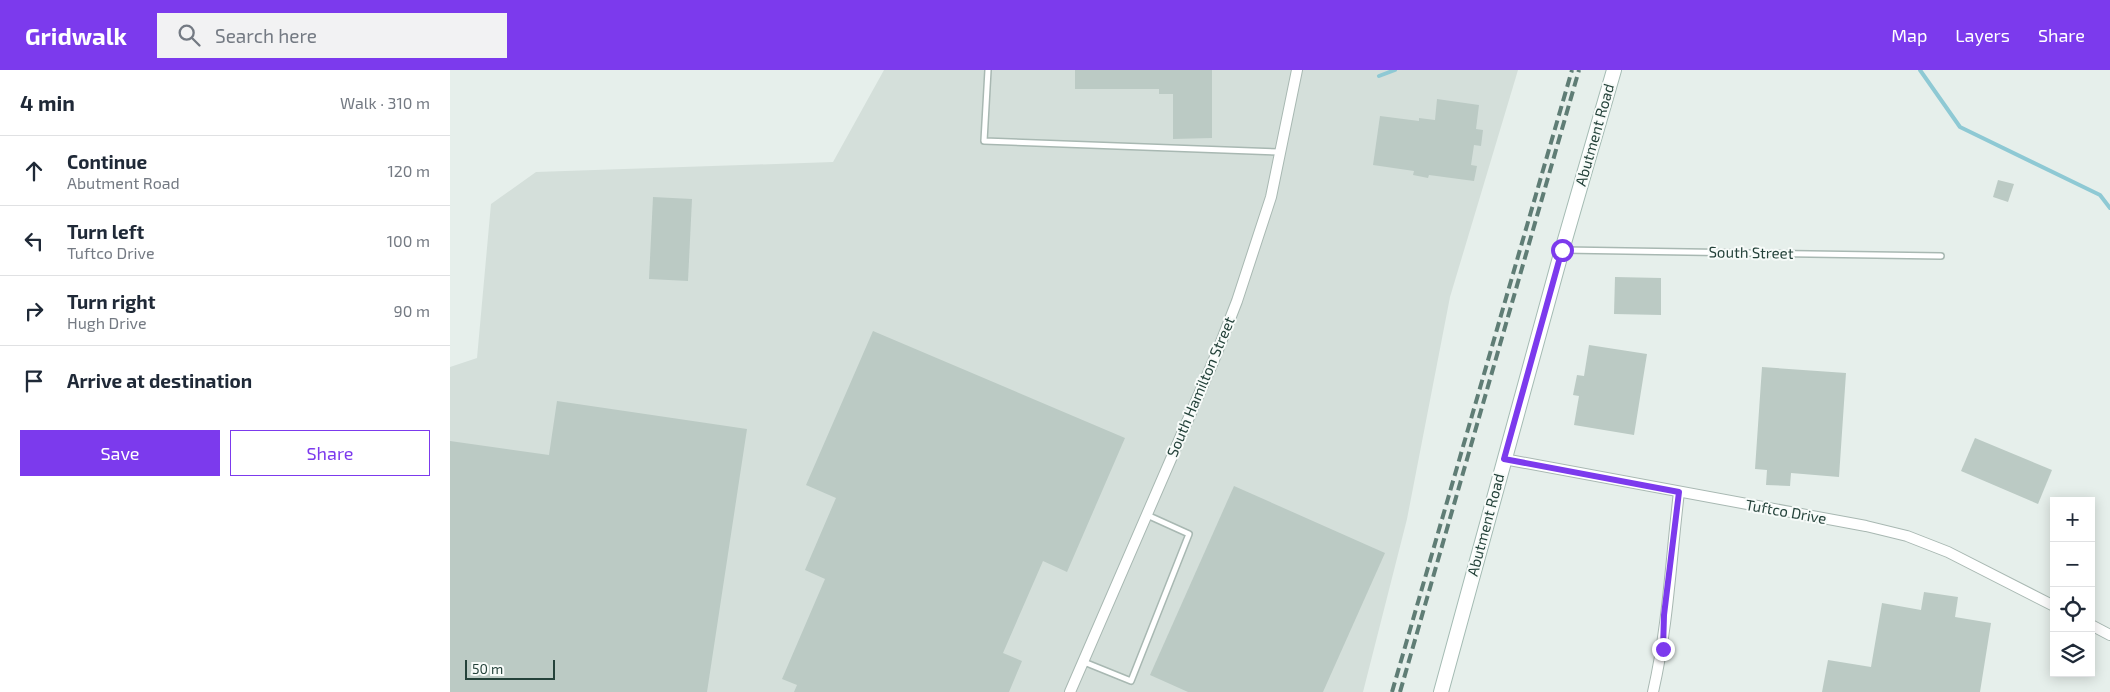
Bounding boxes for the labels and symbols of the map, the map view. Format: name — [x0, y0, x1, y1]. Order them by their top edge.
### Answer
street label: Abutment Road — [1571, 81, 1617, 188]
route start — [1551, 239, 1574, 262]
street label: South Street — [1708, 242, 1794, 262]
street label: South Hamilton Street — [1162, 313, 1238, 459]
street label: Abutment Road — [1463, 471, 1507, 578]
street label: Tuftco Drive — [1744, 495, 1828, 527]
route end — [1652, 638, 1675, 661]
scale bar — [465, 657, 555, 680]

